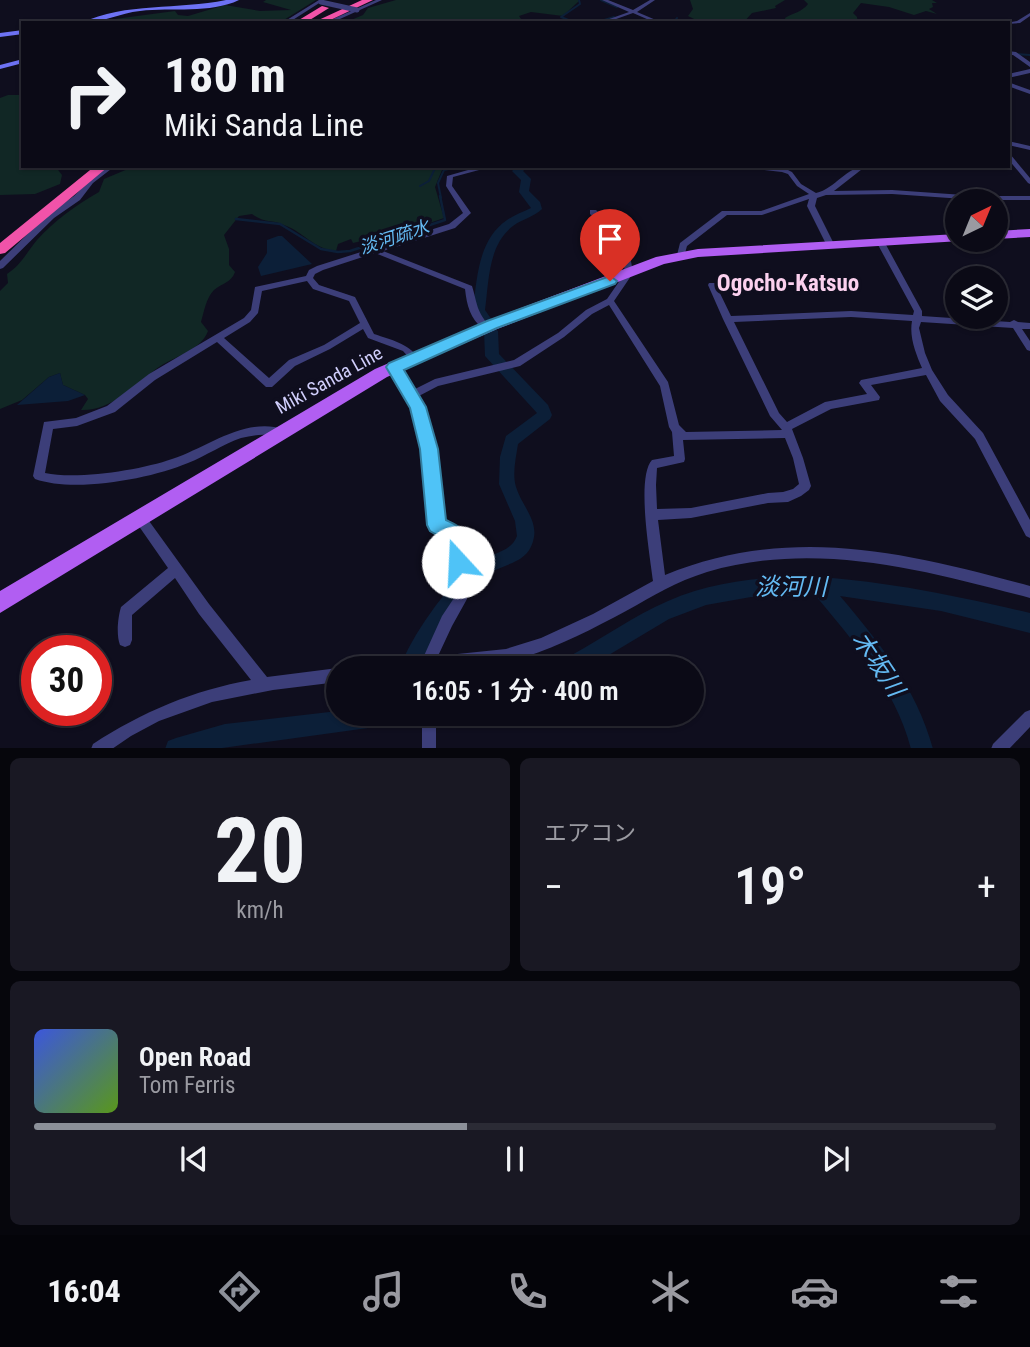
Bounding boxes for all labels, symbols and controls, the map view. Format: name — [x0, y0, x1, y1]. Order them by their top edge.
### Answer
text: 180 m — [164, 47, 286, 104]
icon: right — [49, 49, 140, 140]
text: Miki Sanda Line — [164, 106, 364, 144]
north arrow — [945, 189, 1008, 252]
map controls — [945, 189, 1008, 329]
pin — [580, 209, 640, 281]
water label: 淡河疏水 — [357, 215, 433, 258]
icon: arrive — [591, 220, 629, 258]
button: layers — [945, 266, 1008, 329]
district label: Ogocho-Katsuo — [717, 270, 859, 297]
street label: Miki Sanda Line — [272, 341, 386, 419]
position arrow — [421, 525, 495, 599]
water label: 淡河川 — [755, 573, 830, 601]
water label: 木坂川 — [846, 626, 911, 704]
speed limit sign: 30 — [21, 635, 112, 726]
text: 16:05 · 1 分 · 400 m — [411, 676, 619, 706]
text: 20 — [214, 798, 306, 904]
text: エアコン — [544, 820, 636, 847]
text: 19° — [734, 856, 806, 917]
text: − — [544, 865, 563, 909]
text: + — [977, 865, 996, 909]
text: km/h — [236, 897, 284, 924]
text: Open Road — [139, 1042, 251, 1072]
text: Tom Ferris — [139, 1072, 235, 1099]
icon: previous — [175, 1140, 213, 1178]
icon: pause — [496, 1140, 534, 1178]
icon: next — [817, 1140, 855, 1178]
icon: directions — [215, 1267, 264, 1316]
icon: music — [359, 1267, 408, 1316]
icon: phone — [503, 1267, 552, 1316]
icon: climate — [646, 1267, 695, 1316]
icon: car — [790, 1267, 839, 1316]
icon: filters — [934, 1267, 983, 1316]
text: 16:04 — [47, 1272, 121, 1310]

